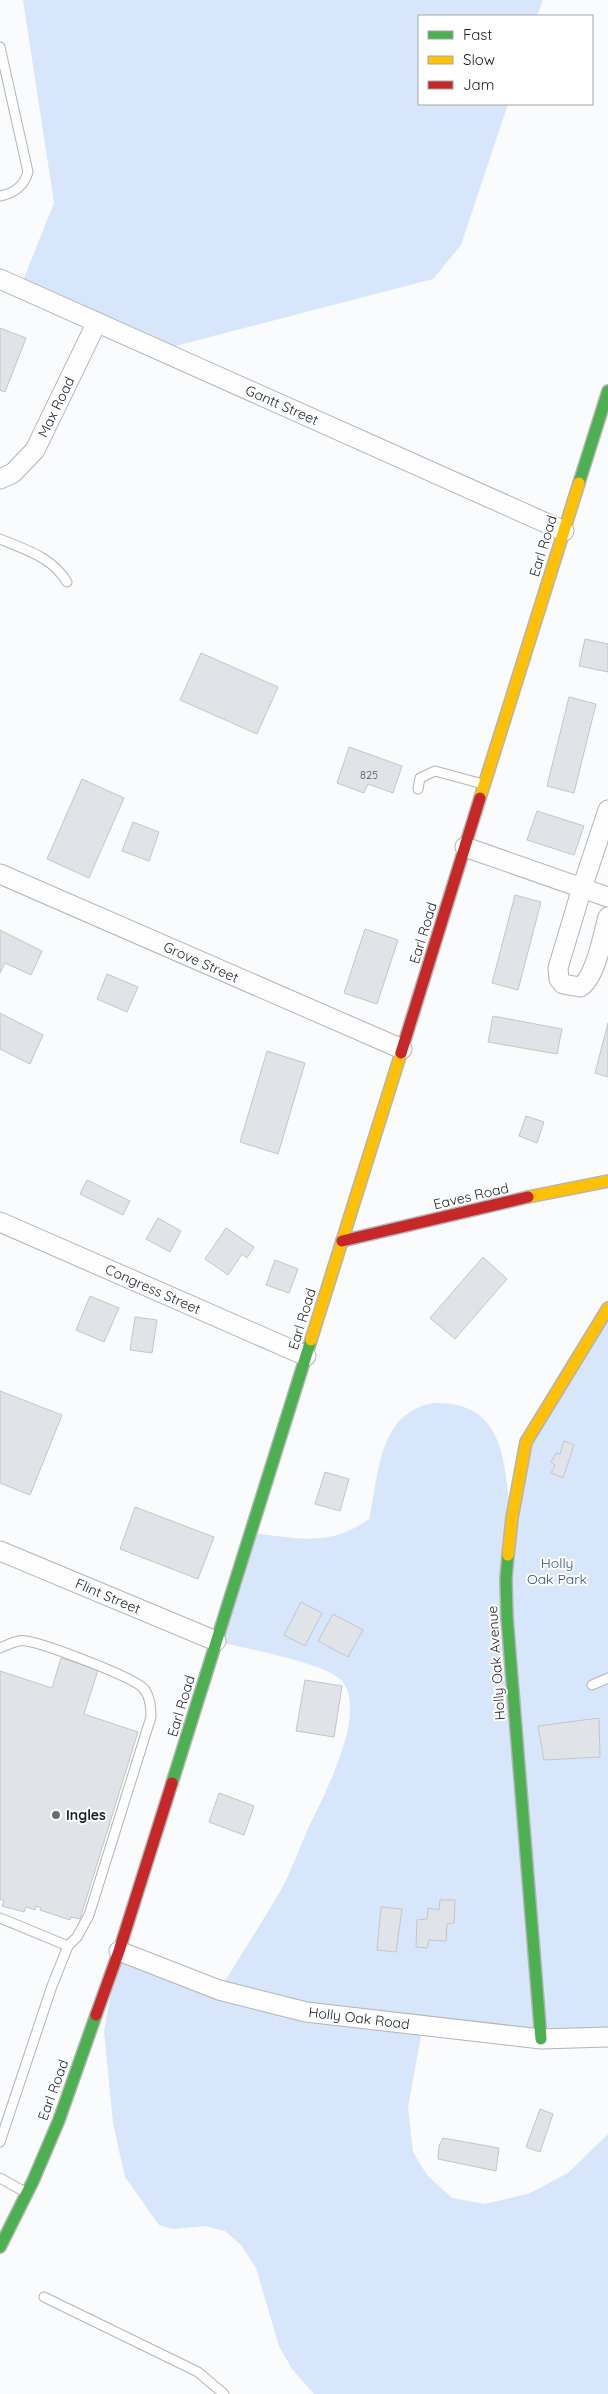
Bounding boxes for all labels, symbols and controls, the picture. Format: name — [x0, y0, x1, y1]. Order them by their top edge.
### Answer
legend — [418, 15, 593, 105]
text: Fast — [463, 25, 492, 44]
text: Slow — [463, 50, 495, 69]
text: Jam — [463, 75, 494, 94]
street label: Max Road — [34, 374, 78, 440]
street label: Gantt Street — [243, 381, 322, 429]
street label: Earl Road — [525, 513, 561, 579]
house number: 825 — [360, 768, 378, 782]
street label: Earl Road — [405, 900, 441, 966]
street label: Grove Street — [161, 937, 242, 987]
street label: Eaves Road — [432, 1179, 510, 1213]
street label: Congress Street — [102, 1260, 204, 1318]
street label: Earl Road — [284, 1286, 320, 1352]
park label: Holly Oak Park — [527, 1554, 587, 1588]
street label: Flint Street — [73, 1574, 144, 1618]
street label: Holly Oak Avenue — [483, 1605, 509, 1721]
street label: Earl Road — [163, 1673, 199, 1739]
place label: Ingles — [66, 1806, 106, 1824]
marker: Ingles — [50, 1809, 62, 1821]
street label: Holly Oak Road — [307, 2003, 411, 2033]
street label: Earl Road — [34, 2057, 72, 2123]

